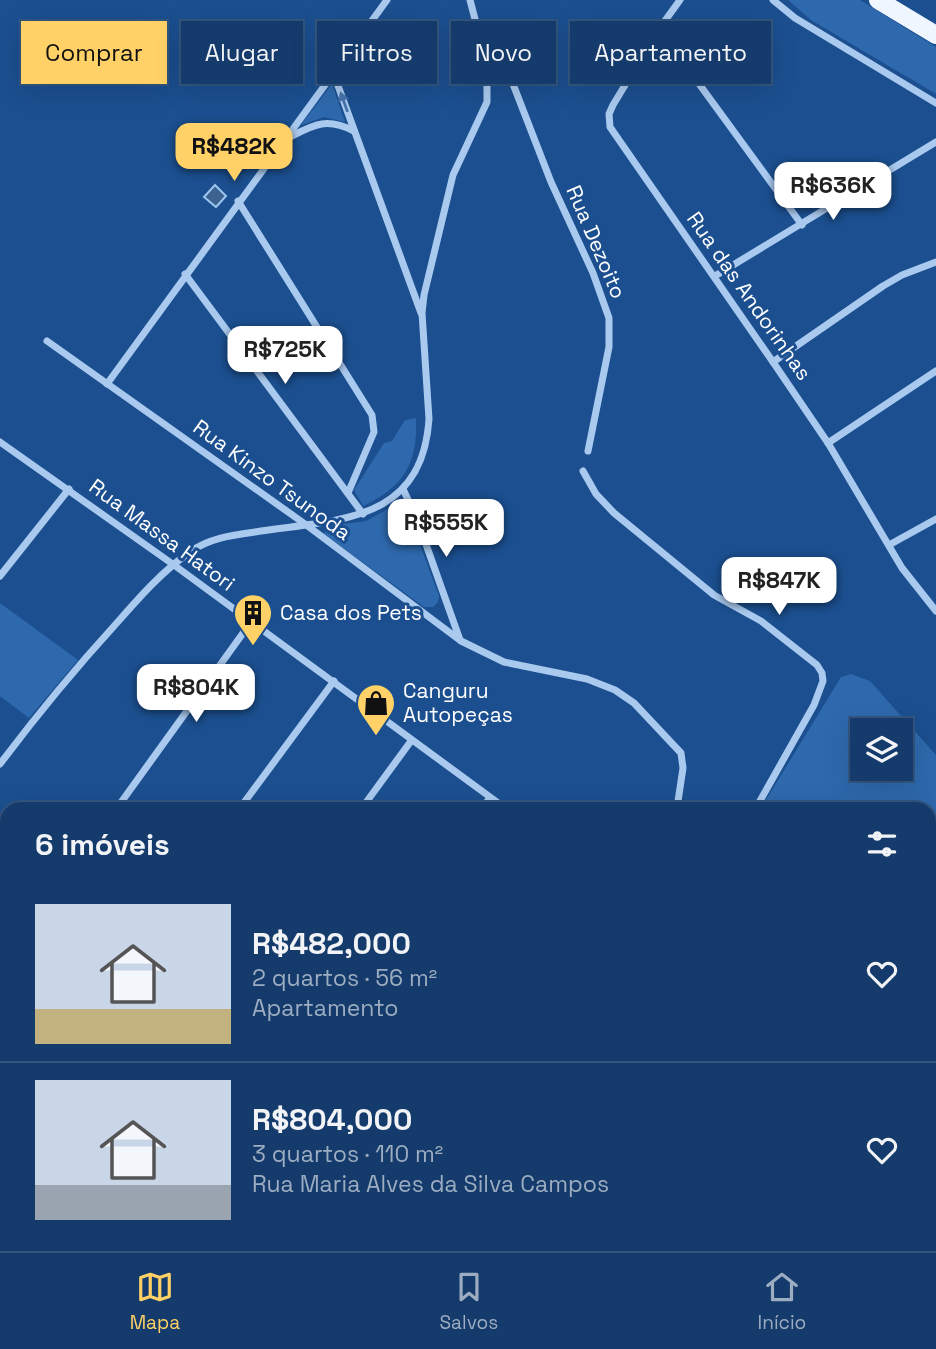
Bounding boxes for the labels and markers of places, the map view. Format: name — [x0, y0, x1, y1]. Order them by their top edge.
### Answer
pin: R$482K — [177, 124, 291, 183]
pin: R$636K — [776, 162, 890, 222]
pin: R$725K — [228, 326, 342, 386]
pin: R$555K — [389, 500, 503, 559]
pin: R$847K — [722, 558, 836, 617]
building icon: Casa dos Pets — [232, 592, 274, 647]
place label: Casa dos Pets — [280, 599, 422, 626]
pin: R$804K — [139, 664, 253, 724]
place label: Canguru Autopeças — [403, 677, 513, 728]
shop icon: Canguru Autopeças — [355, 682, 397, 737]

